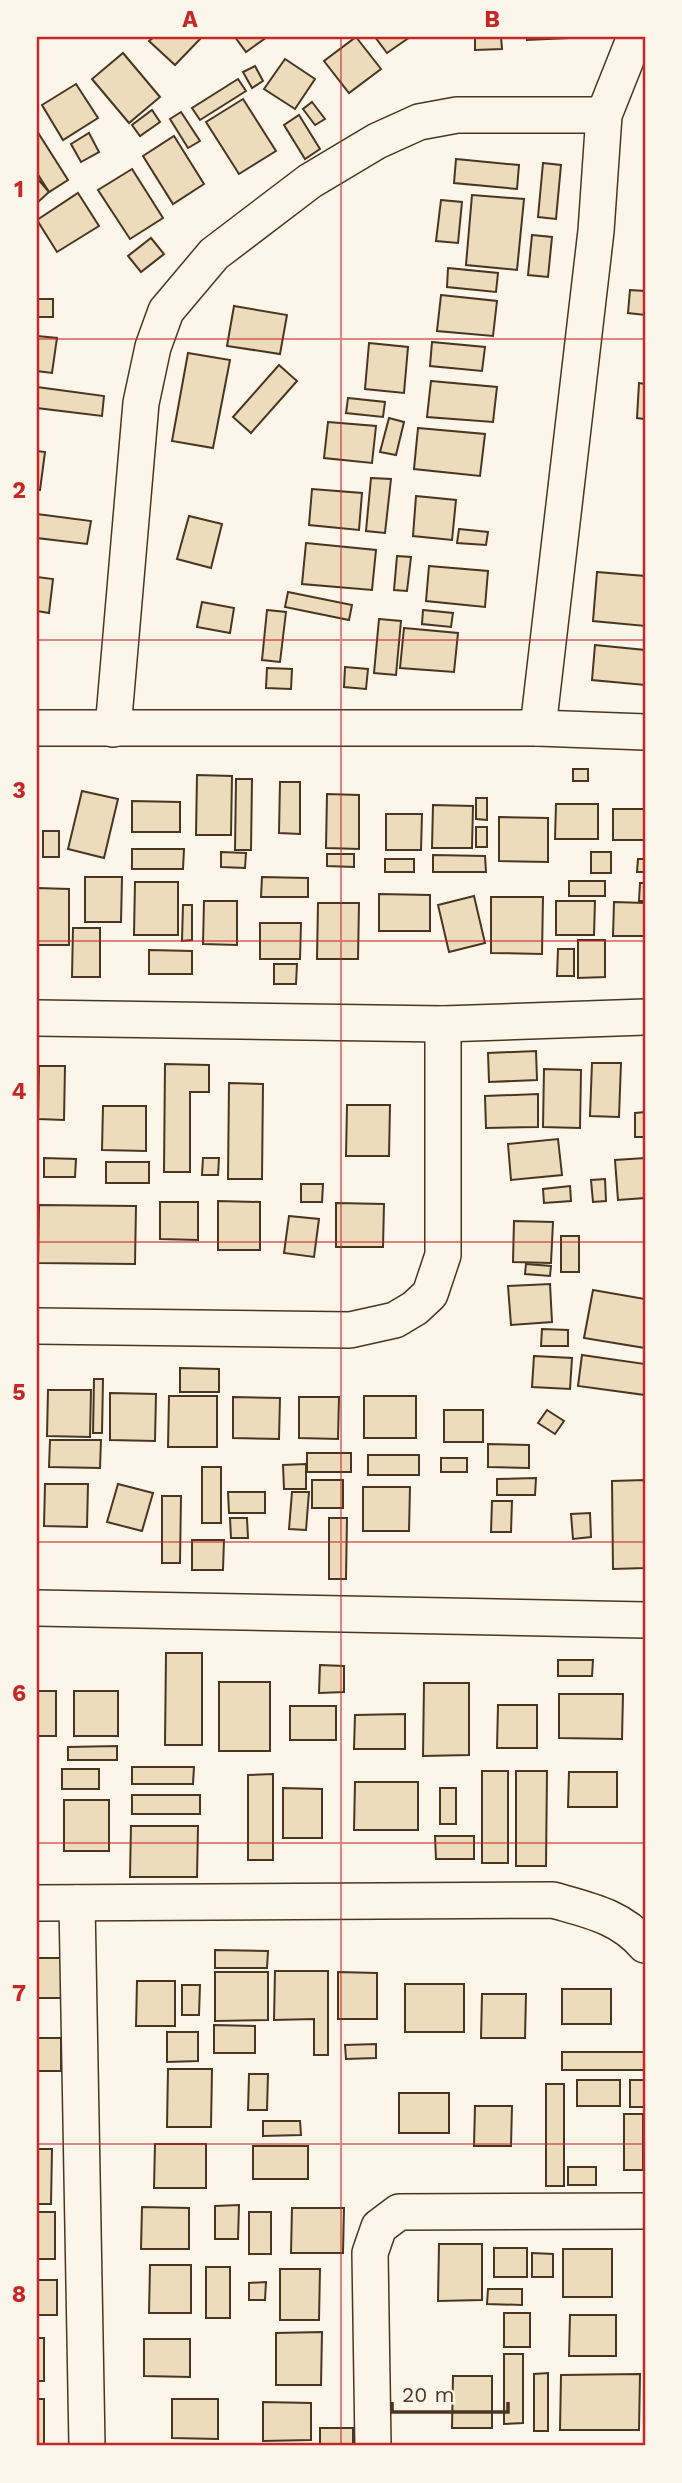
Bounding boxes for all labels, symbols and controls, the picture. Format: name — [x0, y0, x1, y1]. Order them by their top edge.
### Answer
text: A — [182, 6, 198, 33]
text: B — [484, 6, 500, 33]
text: 1 — [14, 176, 24, 203]
text: 2 — [12, 477, 26, 504]
text: 3 — [12, 777, 26, 804]
text: 4 — [12, 1078, 27, 1105]
text: 5 — [12, 1379, 26, 1406]
text: 6 — [12, 1680, 26, 1707]
text: 7 — [12, 1980, 26, 2007]
text: 8 — [12, 2281, 26, 2308]
scale bar — [392, 2371, 507, 2415]
text: 20 m — [402, 2382, 454, 2407]

